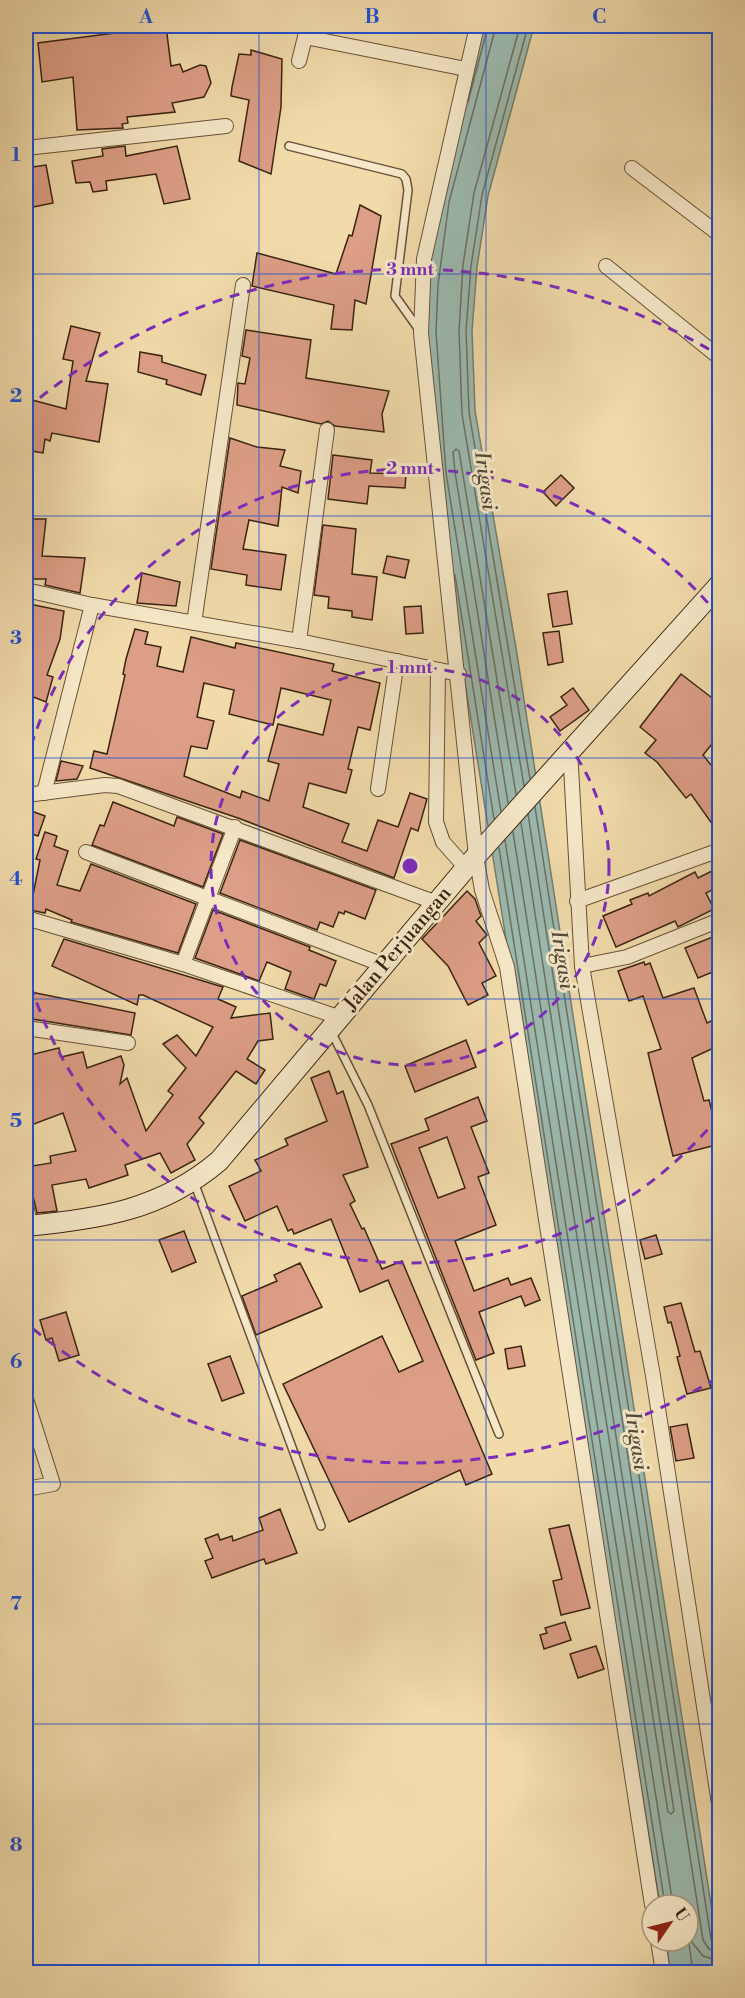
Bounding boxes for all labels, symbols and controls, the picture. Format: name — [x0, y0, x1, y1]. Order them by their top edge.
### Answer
text: A — [138, 5, 154, 30]
text: B — [364, 5, 380, 30]
text: C — [592, 5, 606, 30]
text: 1 — [11, 143, 21, 168]
text: 3 mnt — [386, 258, 434, 281]
text: 2 — [10, 384, 22, 409]
water label: Irigasi — [468, 449, 502, 513]
text: 2 mnt — [386, 457, 435, 480]
text: 3 — [10, 626, 22, 651]
text: 1 mnt — [387, 656, 433, 679]
centre of rings — [400, 856, 420, 876]
text: 4 — [9, 867, 23, 892]
street label: Jalan Perjuangan — [338, 882, 457, 1017]
water label: Irigasi — [544, 928, 580, 992]
text: 5 — [10, 1109, 22, 1134]
text: 6 — [10, 1350, 23, 1375]
water label: Irigasi — [618, 1409, 654, 1473]
text: 7 — [10, 1592, 22, 1617]
text: 8 — [10, 1833, 23, 1858]
north arrow — [640, 1893, 700, 1953]
text: U — [670, 1904, 694, 1926]

